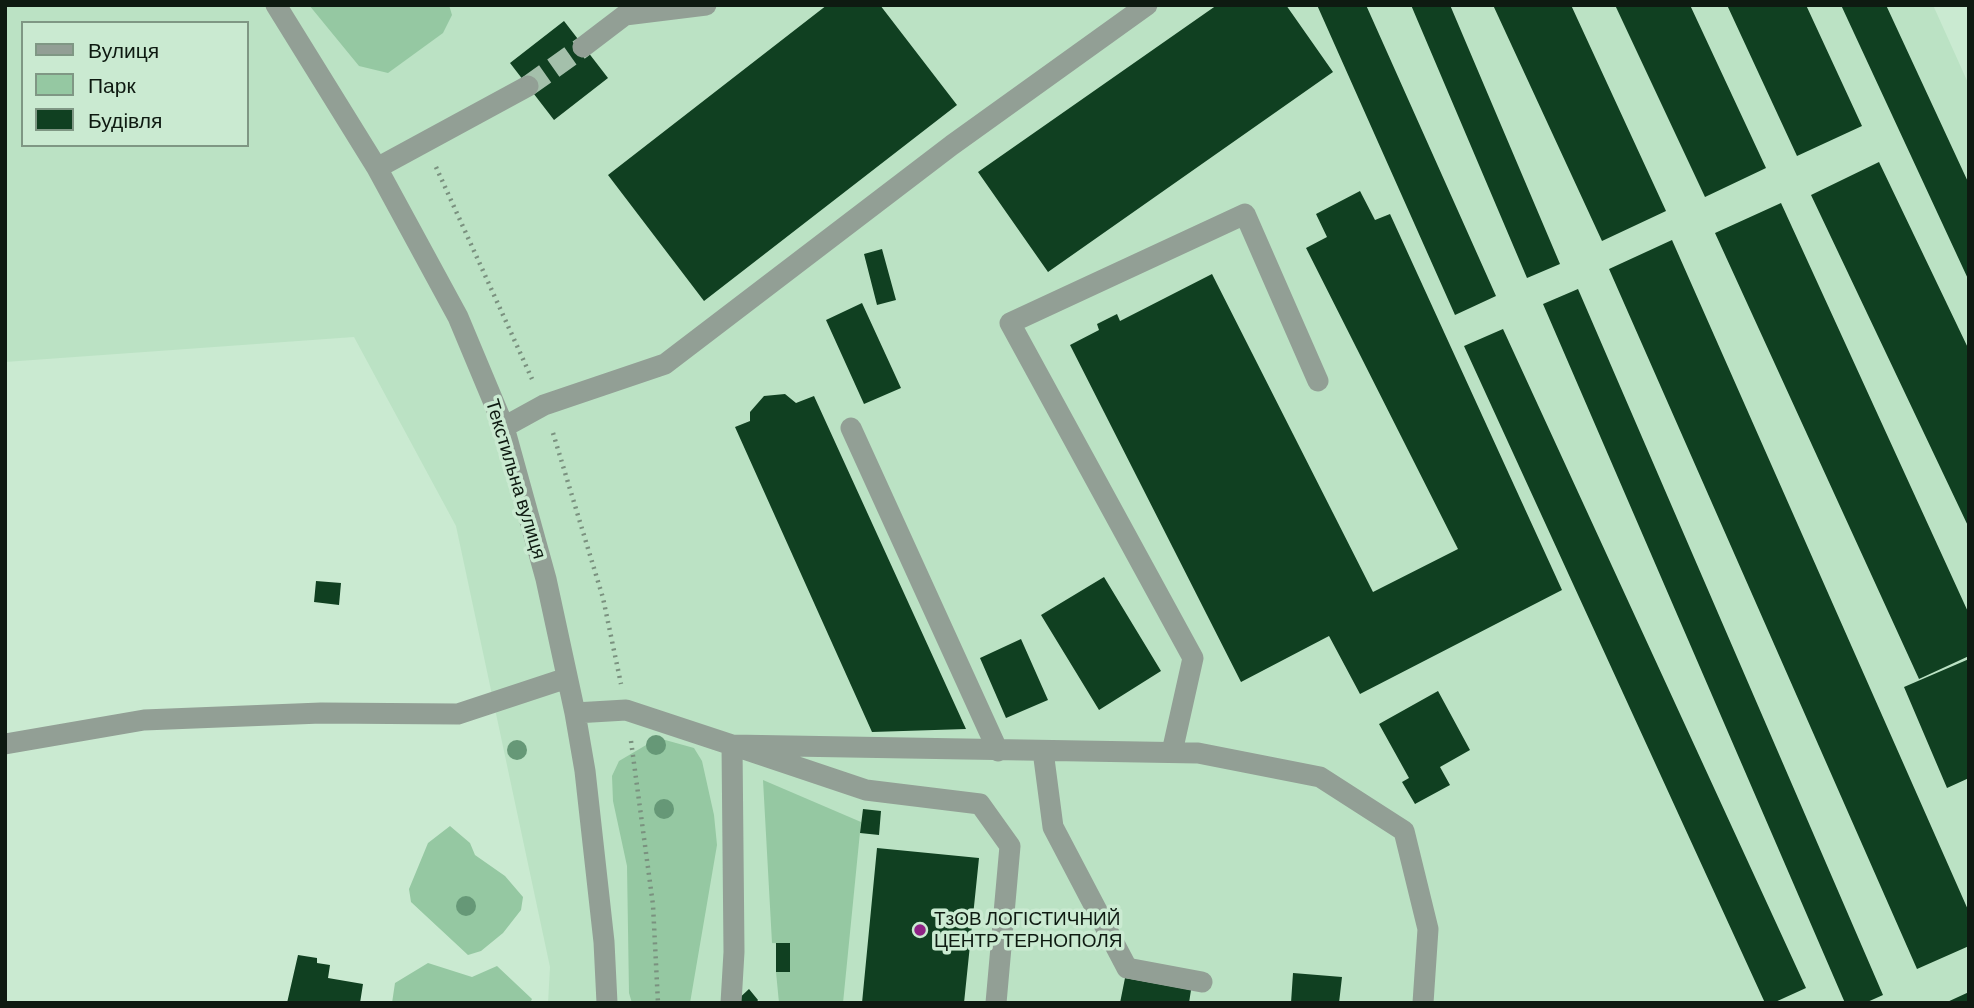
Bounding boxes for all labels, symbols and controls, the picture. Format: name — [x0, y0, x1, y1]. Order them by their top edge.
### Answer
legend — [21, 21, 248, 147]
text: Вулиця — [88, 37, 159, 62]
text: Парк — [88, 72, 136, 97]
text: Будівля — [88, 107, 162, 132]
street label: Текстильна вулиця — [481, 396, 551, 562]
place label: ТзОВ ЛОГІСТИЧНИЙ ЦЕНТР ТЕРНОПОЛЯ — [934, 908, 1122, 952]
marker: ТзОВ ЛОГІСТИЧНИЙ ЦЕНТР ТЕРНОПОЛЯ — [912, 922, 928, 938]

